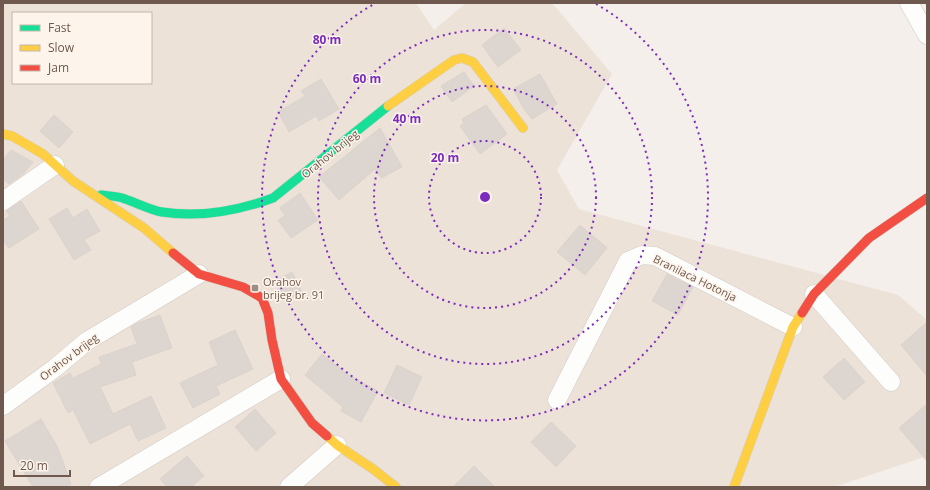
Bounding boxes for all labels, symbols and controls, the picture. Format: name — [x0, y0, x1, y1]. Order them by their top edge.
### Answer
legend — [12, 12, 152, 84]
text: Fast — [48, 19, 71, 36]
text: 80 m — [313, 31, 341, 48]
text: Slow — [48, 39, 75, 56]
text: Jam — [47, 59, 69, 76]
text: 60 m — [353, 70, 381, 87]
text: 40 m — [393, 110, 421, 127]
street label: Orahov brijeg — [298, 126, 362, 181]
text: 20 m — [431, 149, 459, 166]
centre of rings — [478, 190, 492, 204]
street label: Branilaca Hotonja — [651, 251, 740, 304]
place label: Orahov brijeg br. 91 — [263, 274, 324, 302]
marker: Orahov brijeg br. 91 — [250, 283, 260, 293]
street label: Orahov brijeg — [36, 330, 101, 384]
scale bar — [14, 452, 70, 478]
text: 20 m — [20, 457, 48, 474]

